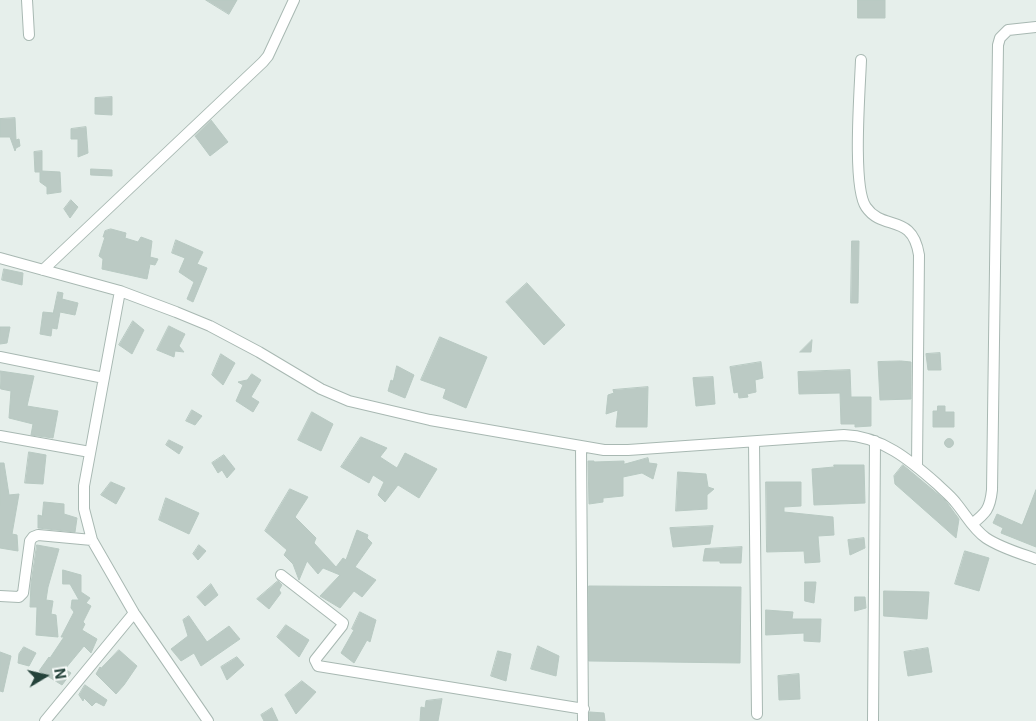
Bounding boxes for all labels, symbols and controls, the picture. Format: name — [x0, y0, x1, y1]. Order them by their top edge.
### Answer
north arrow — [20, 651, 70, 701]
text: N — [51, 667, 70, 680]

